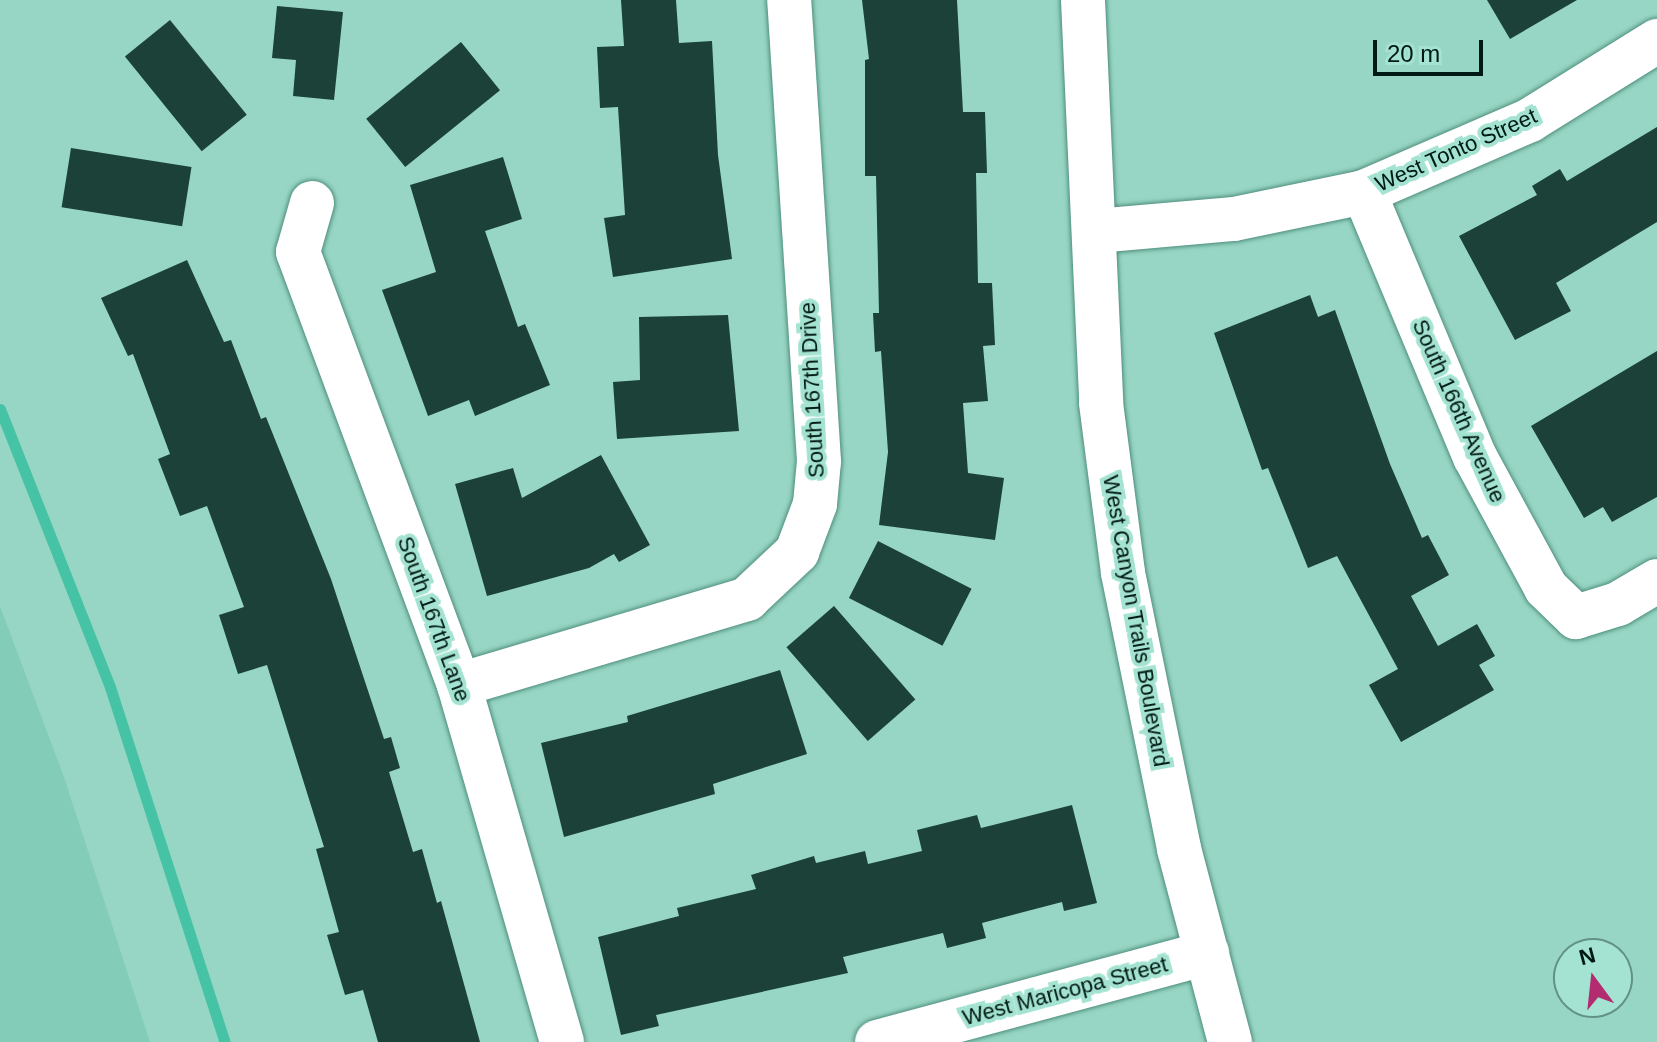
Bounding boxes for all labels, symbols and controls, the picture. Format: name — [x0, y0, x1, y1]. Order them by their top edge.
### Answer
scale bar — [1377, 24, 1487, 74]
text: 20 m — [1387, 40, 1440, 67]
street label: West Tonto Street — [1371, 102, 1541, 198]
street label: South 167th Drive — [794, 301, 830, 479]
street label: South 166th Avenue — [1406, 315, 1512, 507]
street label: West Canyon Trails Boulevard — [1097, 473, 1175, 769]
street label: South 167th Lane — [392, 533, 476, 705]
north arrow — [1553, 938, 1633, 1018]
text: N — [1576, 942, 1598, 970]
street label: West Maricopa Street — [960, 951, 1170, 1031]

